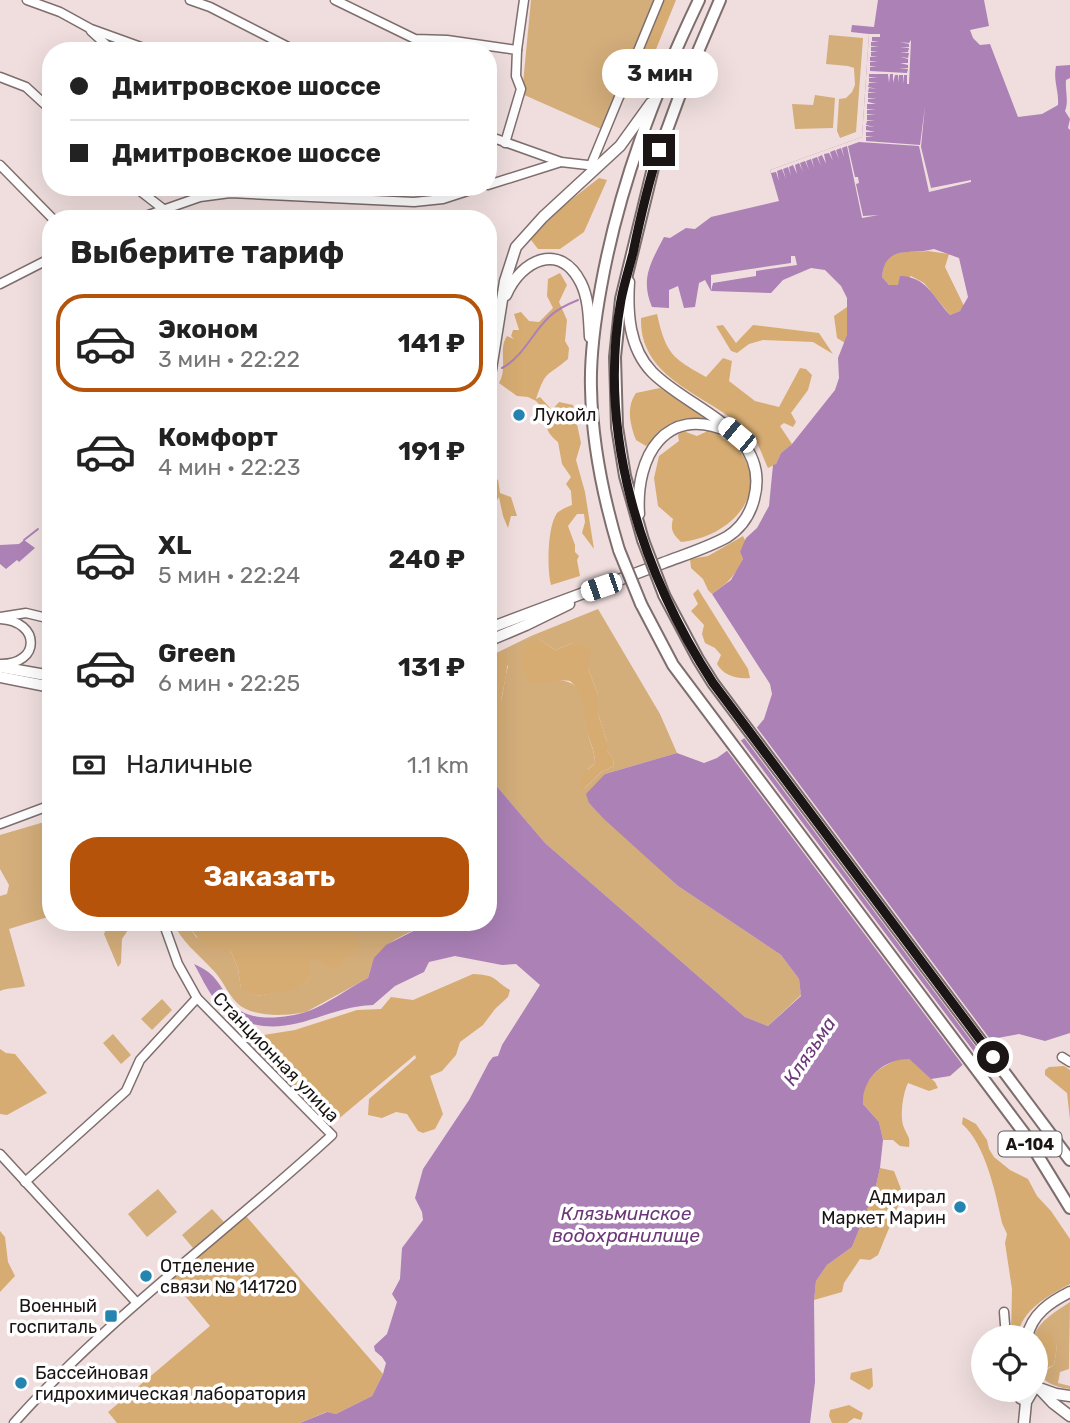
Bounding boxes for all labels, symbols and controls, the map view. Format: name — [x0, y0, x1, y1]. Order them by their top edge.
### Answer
callout: 3 мин — [601, 48, 717, 97]
text: 3 мин — [627, 59, 693, 87]
text: Дмитровское шоссе — [112, 71, 381, 102]
route end — [643, 134, 675, 166]
text: Дмитровское шоссе — [112, 138, 381, 169]
text: Выберите тариф — [70, 233, 344, 271]
icon: car — [74, 312, 137, 375]
text: Эконом — [158, 314, 258, 345]
text: 141 ₽ — [398, 328, 465, 359]
text: 3 мин · 22:22 — [158, 345, 300, 373]
place label: Лукойл — [533, 404, 597, 426]
marker: Лукойл — [511, 407, 527, 423]
car — [715, 413, 760, 457]
icon: car — [74, 420, 137, 483]
text: Комфорт — [158, 422, 278, 453]
text: 191 ₽ — [398, 436, 465, 467]
text: 4 мин · 22:23 — [158, 453, 301, 481]
icon: car — [74, 528, 137, 591]
text: XL — [158, 530, 191, 561]
text: 240 ₽ — [388, 544, 465, 575]
text: 5 мин · 22:24 — [158, 561, 300, 589]
car — [578, 570, 625, 604]
icon: car — [74, 636, 137, 699]
text: Green — [158, 638, 236, 669]
text: 131 ₽ — [398, 652, 465, 683]
text: 6 мин · 22:25 — [158, 669, 300, 697]
icon: cash — [70, 746, 108, 784]
text: Наличные — [126, 749, 253, 780]
text: 1.1 km — [407, 751, 469, 779]
button: Заказать — [70, 837, 469, 917]
street label: Станционная улица — [208, 987, 344, 1127]
water label: Клязьма — [778, 1013, 841, 1090]
route start — [977, 1041, 1009, 1073]
road number: А-104 — [998, 1132, 1062, 1156]
place label: Адмирал Маркет Марин — [821, 1186, 946, 1229]
marker: Адмирал Маркет Марин — [952, 1199, 968, 1215]
water label: Клязьминское водохранилище — [552, 1202, 700, 1247]
place label: Отделение связи № 141720 — [160, 1255, 297, 1298]
marker: Отделение связи № 141720 — [138, 1268, 154, 1284]
place label: Военный госпиталь — [9, 1295, 97, 1338]
marker: Военный госпиталь — [103, 1308, 119, 1324]
map controls — [971, 1325, 1048, 1402]
button: locate — [971, 1325, 1048, 1402]
place label: Бассейновая гидрохимическая лаборатория — [35, 1362, 306, 1405]
marker: Бассейновая гидрохимическая лаборатория — [13, 1375, 29, 1391]

